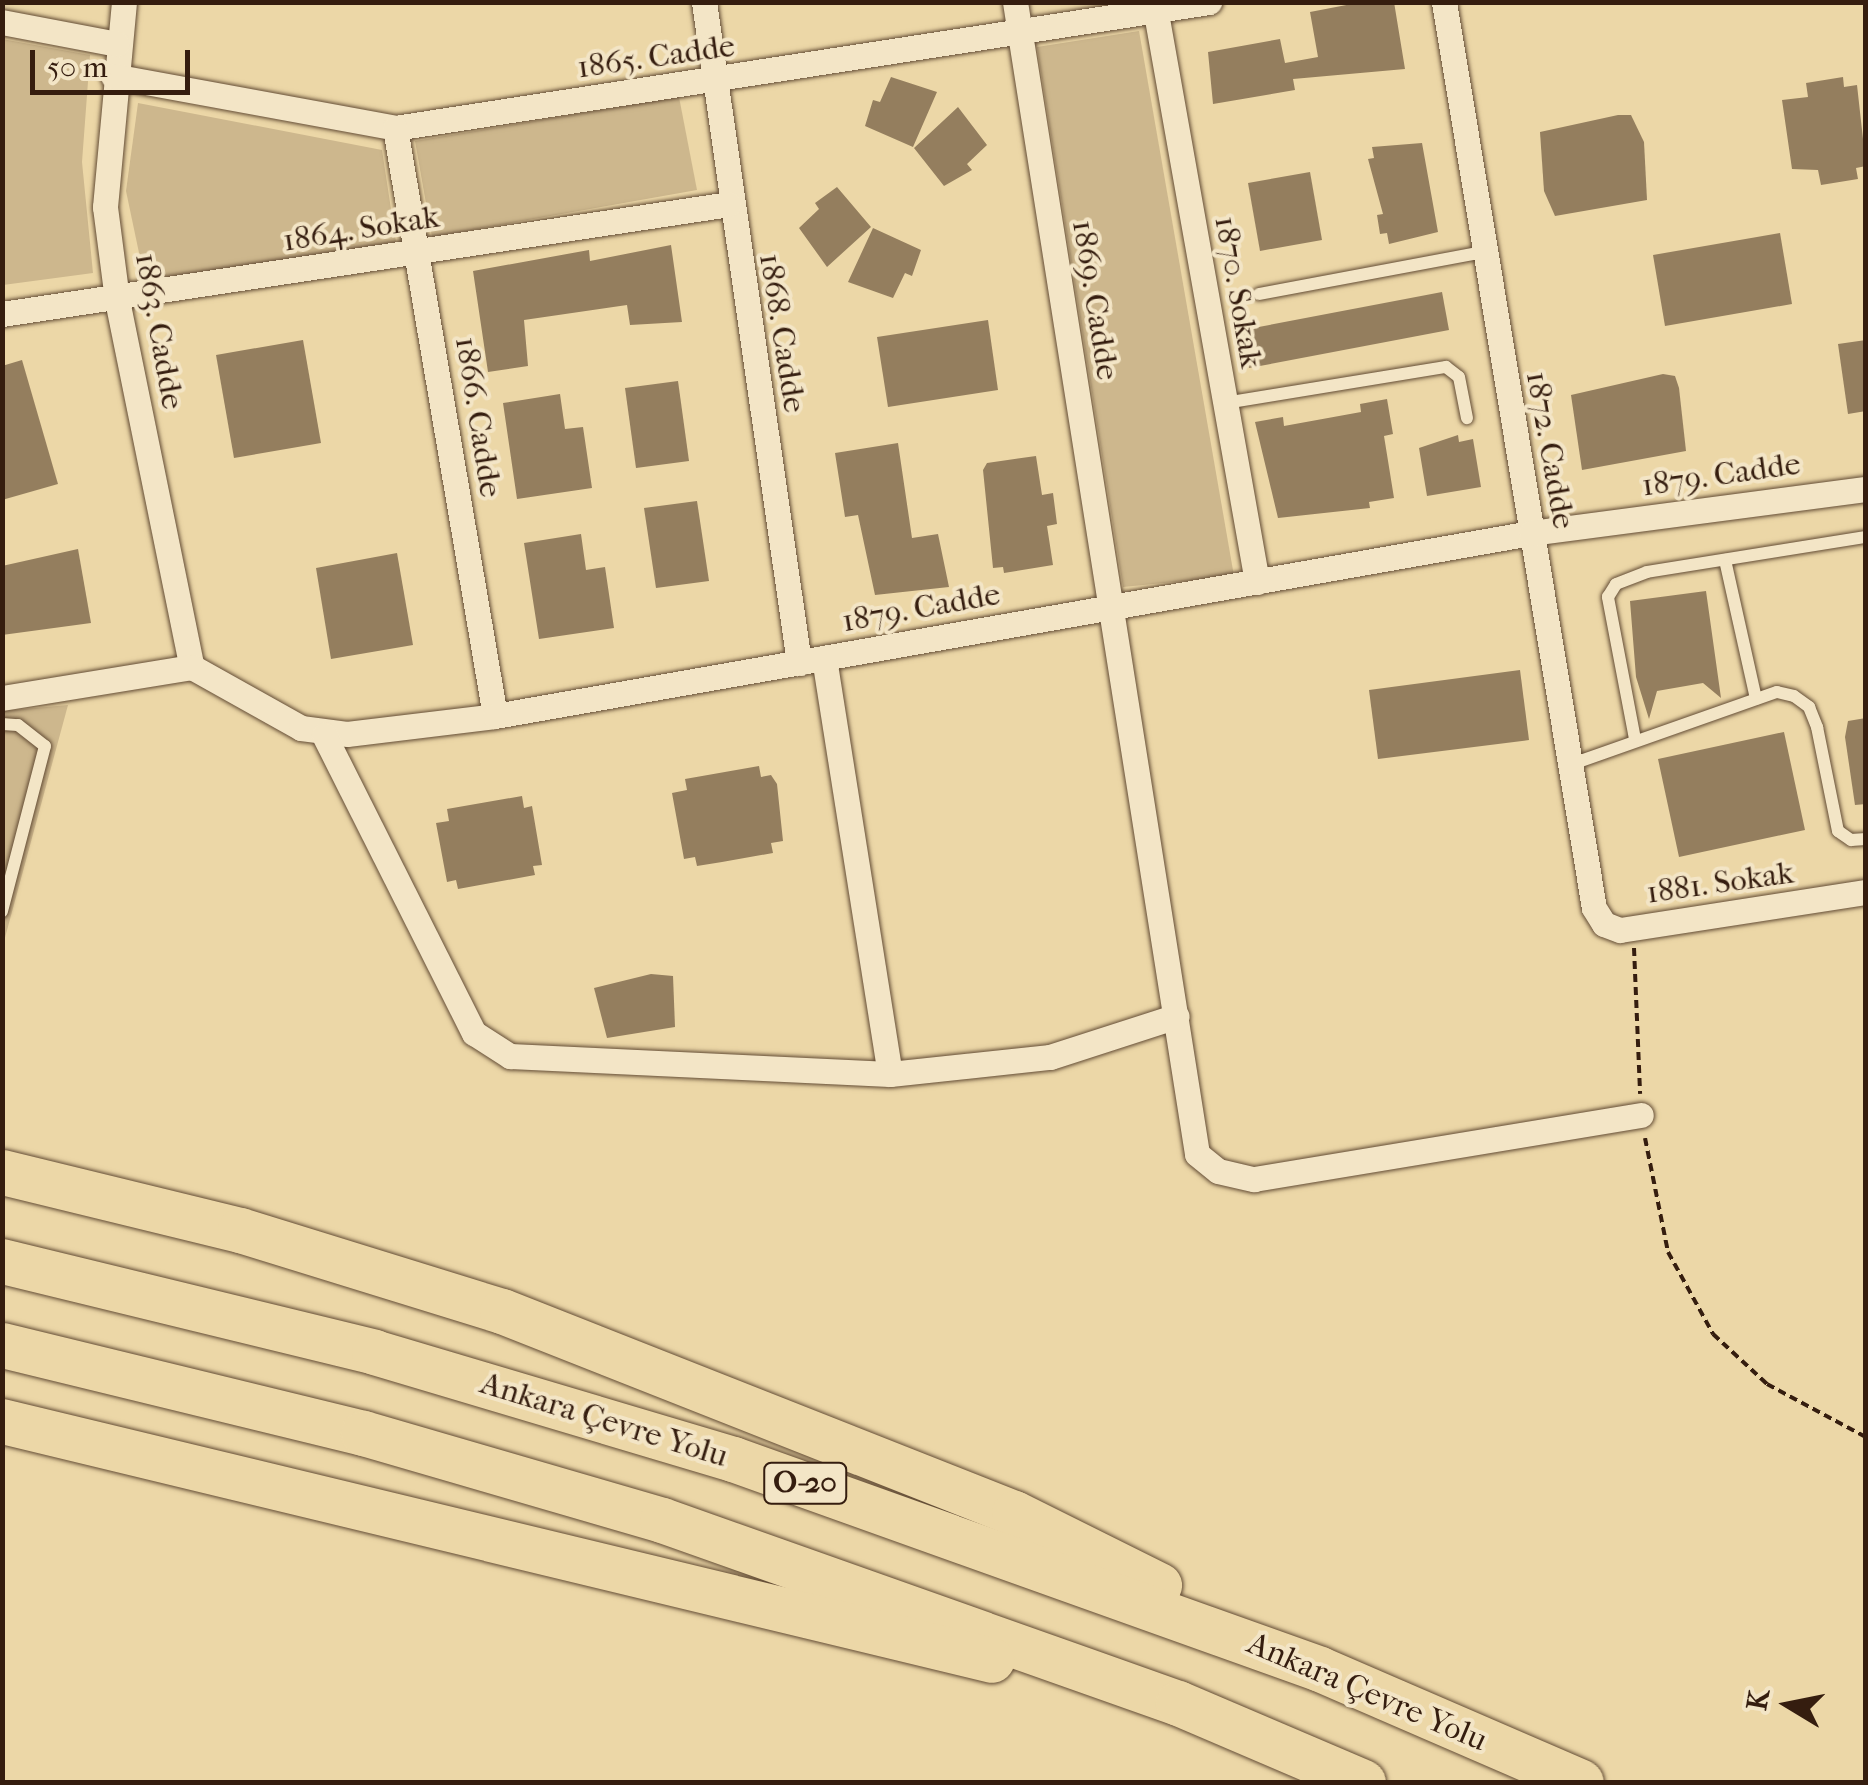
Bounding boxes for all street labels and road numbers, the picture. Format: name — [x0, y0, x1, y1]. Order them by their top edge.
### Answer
street label: 1865. Cadde — [575, 27, 737, 87]
street label: 1864. Sokak — [280, 198, 442, 260]
street label: 1870. Sokak — [1206, 213, 1270, 371]
street label: 1869. Cadde — [1063, 217, 1127, 383]
street label: 1863. Cadde — [126, 250, 192, 412]
street label: 1868. Cadde — [750, 251, 814, 415]
street label: 1866. Cadde — [446, 334, 510, 500]
street label: 1872. Cadde — [1517, 368, 1583, 532]
street label: 1879. Cadde — [1639, 445, 1803, 505]
street label: 1879. Cadde — [839, 575, 1003, 641]
street label: 1881. Sokak — [1644, 854, 1796, 912]
street label: Ankara Çevre Yolu — [476, 1364, 732, 1476]
road number: O-20 — [762, 1458, 848, 1508]
street label: Ankara Çevre Yolu — [1241, 1624, 1493, 1760]

